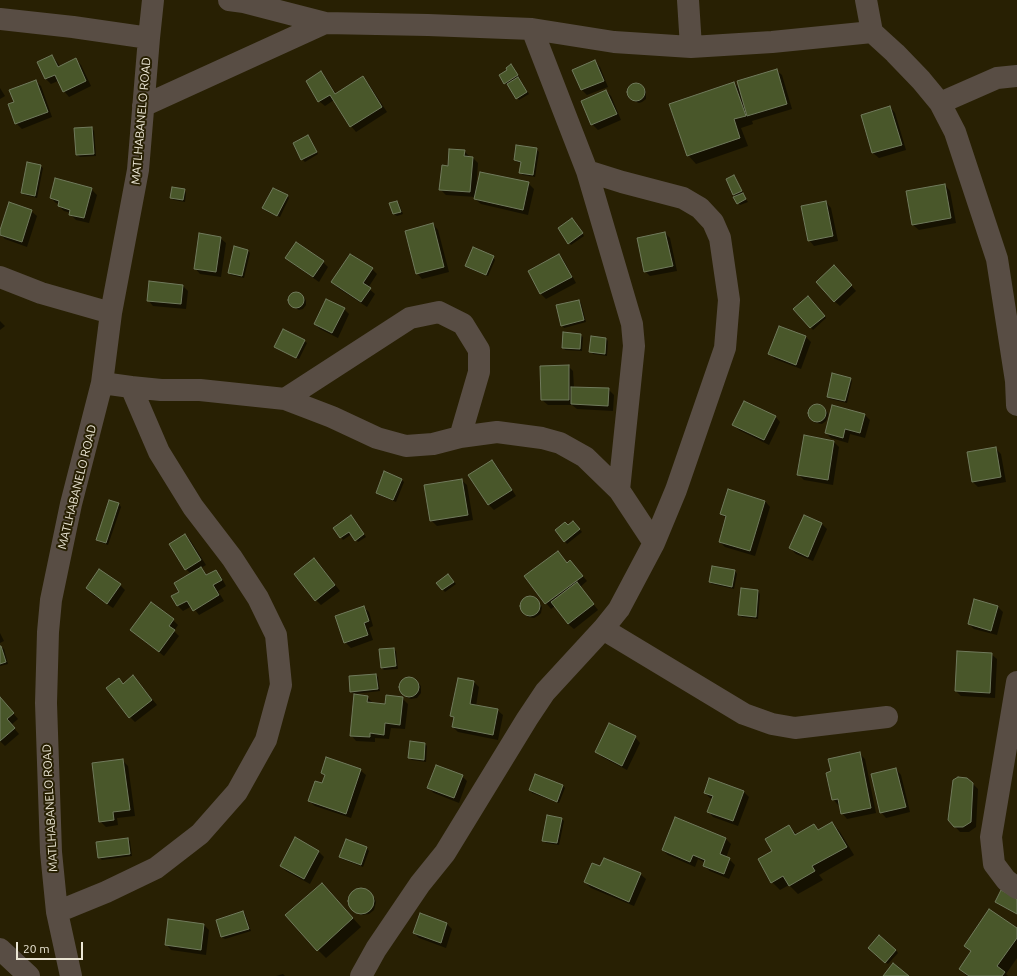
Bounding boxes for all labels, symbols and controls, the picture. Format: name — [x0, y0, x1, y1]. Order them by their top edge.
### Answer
street label: MATLHABANELO ROAD — [128, 57, 154, 185]
street label: MATLHABANELO ROAD — [55, 423, 99, 551]
street label: MATLHABANELO ROAD — [39, 744, 61, 872]
scale bar — [18, 934, 85, 960]
text: 20 m — [23, 942, 50, 955]

